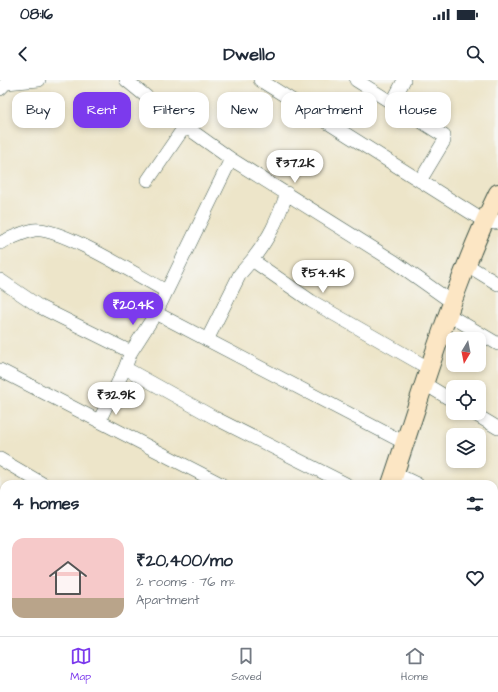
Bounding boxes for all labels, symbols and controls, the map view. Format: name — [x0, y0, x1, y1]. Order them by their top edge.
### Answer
text: 08:16 — [20, 4, 53, 25]
text: Dwello — [223, 42, 275, 67]
icon: back — [12, 43, 34, 65]
icon: search — [464, 43, 486, 65]
chip: Buy — [12, 92, 65, 128]
chip: Rent — [73, 92, 131, 128]
chip: Filters — [139, 92, 209, 128]
chip: New — [217, 92, 273, 128]
chip: Apartment — [281, 92, 377, 128]
chip: House — [385, 92, 451, 128]
pin: ₹37.2K — [262, 150, 328, 184]
text: ₹37.2K — [275, 154, 315, 172]
pin: ₹54.4K — [290, 260, 356, 294]
text: ₹54.4K — [301, 264, 345, 282]
pin: ₹20.4K — [100, 292, 166, 326]
text: ₹20.4K — [112, 296, 154, 314]
north arrow — [446, 332, 486, 372]
map controls — [446, 332, 486, 468]
button: locate — [446, 380, 486, 420]
pin: ₹32.9K — [83, 382, 149, 416]
text: ₹32.9K — [97, 386, 135, 404]
button: layers — [446, 428, 486, 468]
text: 4 homes — [12, 492, 79, 516]
icon: filters — [464, 493, 486, 515]
text: ₹20,400/mo — [136, 549, 233, 573]
icon: home — [44, 554, 92, 602]
icon: heart — [464, 567, 486, 589]
text: 2 rooms · 76 m² — [136, 573, 236, 591]
text: Apartment — [136, 591, 200, 609]
tab: Map — [70, 645, 92, 684]
tab: Saved — [231, 645, 261, 684]
tab: Home — [401, 645, 428, 684]

